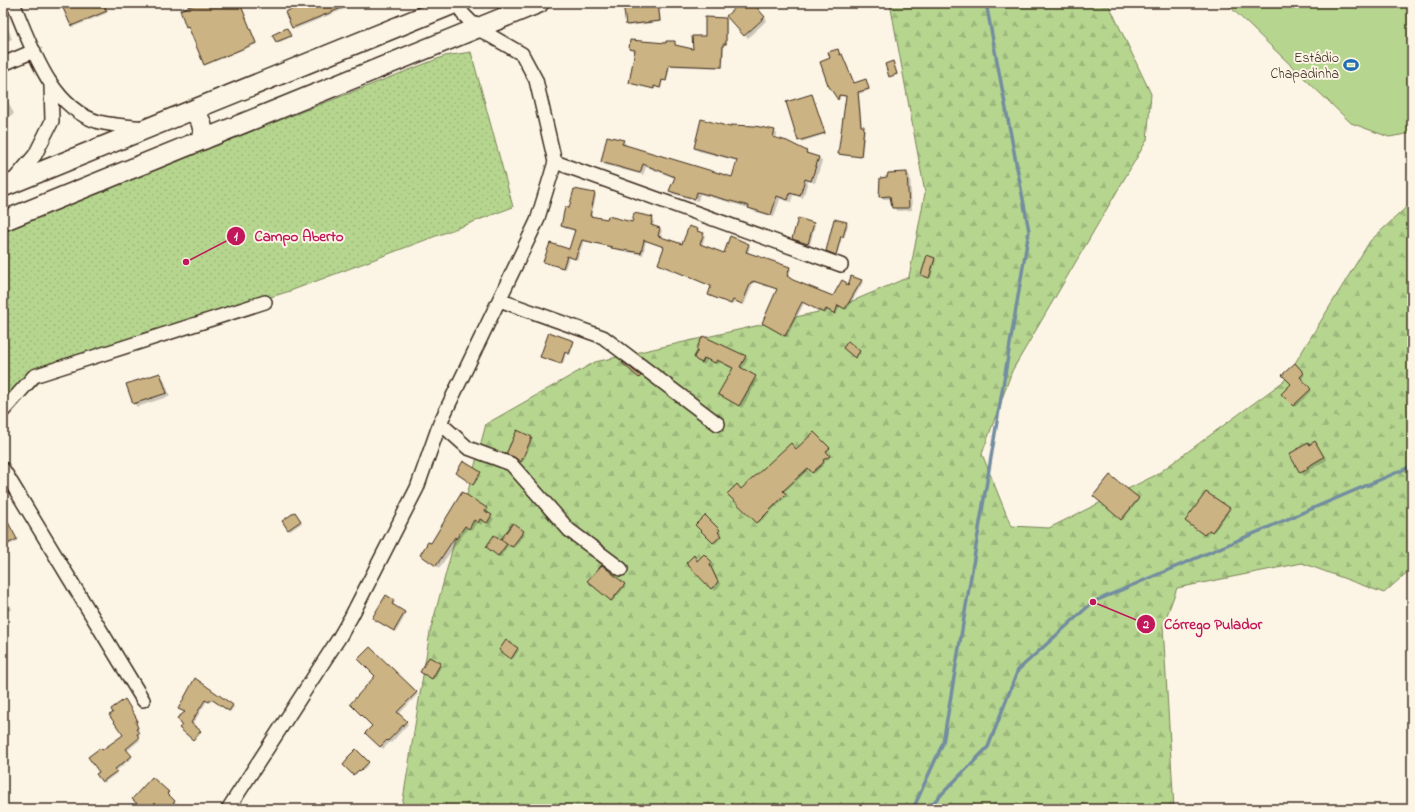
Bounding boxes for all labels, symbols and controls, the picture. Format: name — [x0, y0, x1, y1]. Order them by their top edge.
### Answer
place label: Estádio Chapadinha — [1270, 48, 1339, 85]
sports icon: Estádio Chapadinha — [1342, 56, 1360, 74]
callout: Campo Aberto — [226, 223, 351, 250]
text: Campo Aberto — [254, 226, 344, 248]
text: 1 — [234, 228, 238, 246]
callout: Córrego Pulador — [1136, 610, 1270, 637]
text: Córrego Pulador — [1164, 614, 1262, 638]
text: 2 — [1142, 616, 1149, 634]

